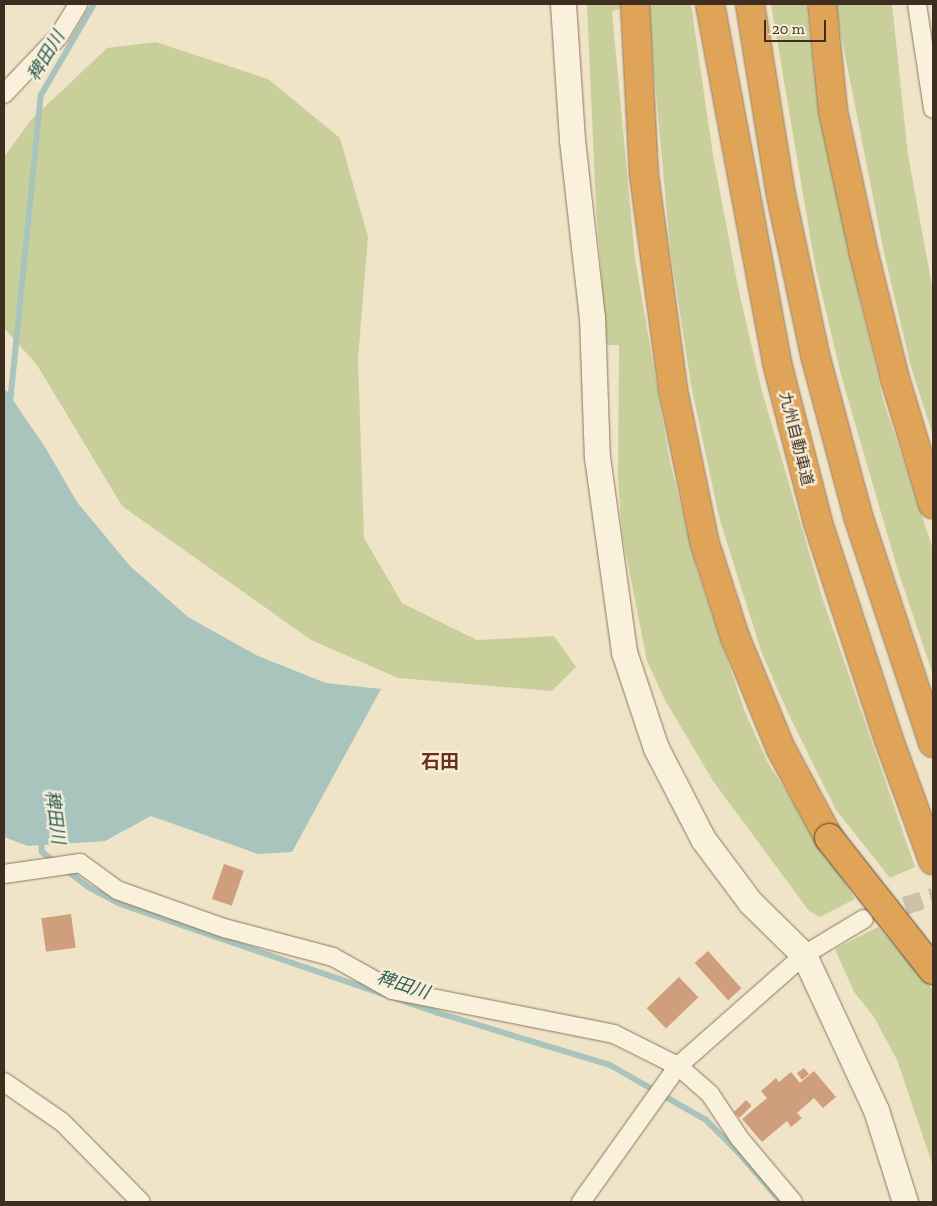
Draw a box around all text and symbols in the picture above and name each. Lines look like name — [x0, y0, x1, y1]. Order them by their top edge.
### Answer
scale bar — [767, 10, 830, 42]
text: 20 m — [772, 20, 805, 38]
water label: 稗田川 — [23, 27, 69, 85]
street label: 九州自動車道 — [775, 390, 817, 488]
district label: 石田 — [421, 751, 459, 773]
water label: 稗田川 — [41, 789, 69, 845]
water label: 稗田川 — [374, 966, 432, 1004]

